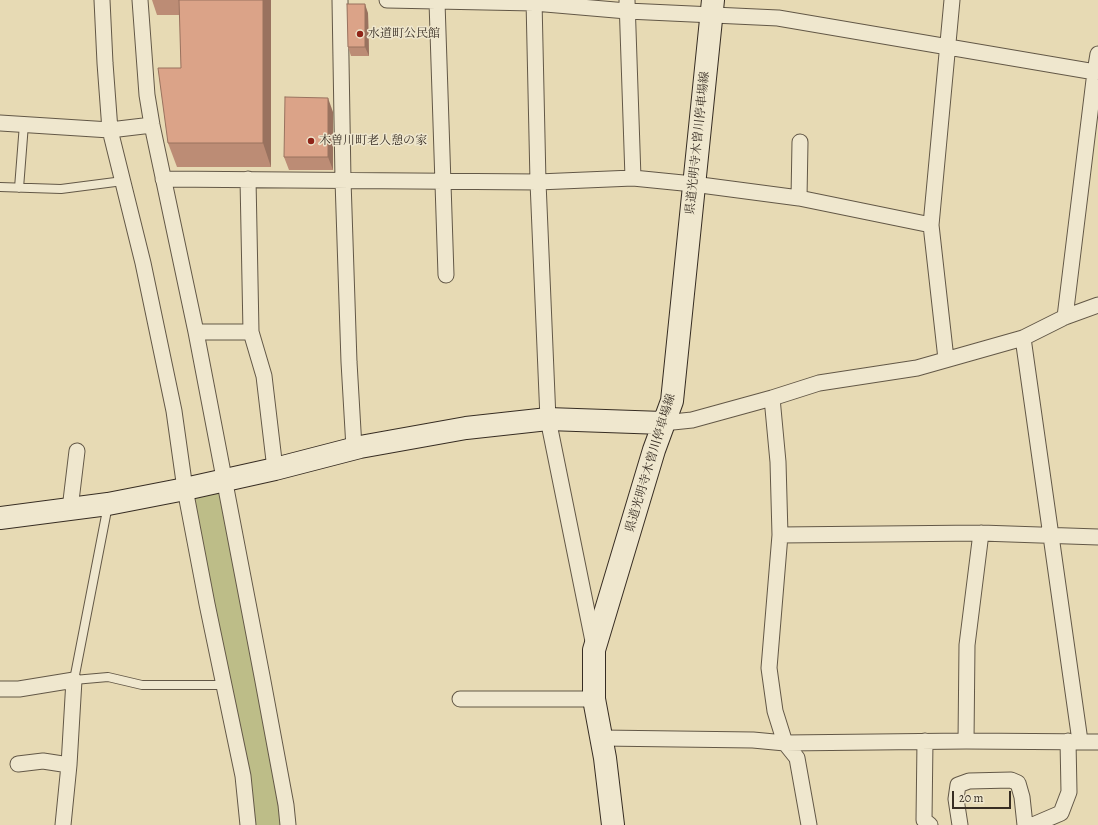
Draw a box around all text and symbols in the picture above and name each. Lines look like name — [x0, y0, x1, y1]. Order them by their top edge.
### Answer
place label: 水道町公民館 — [368, 27, 440, 41]
marker: 水道町公民館 — [355, 29, 365, 39]
street label: 県道光明寺木曽川停車場線 — [683, 71, 713, 215]
place label: 木曽川町老人憩の家 — [319, 134, 427, 148]
marker: 木曽川町老人憩の家 — [306, 136, 316, 146]
street label: 県道光明寺木曽川停車場線 — [623, 392, 679, 534]
scale bar — [954, 783, 1013, 809]
text: 20 m — [959, 790, 983, 806]

